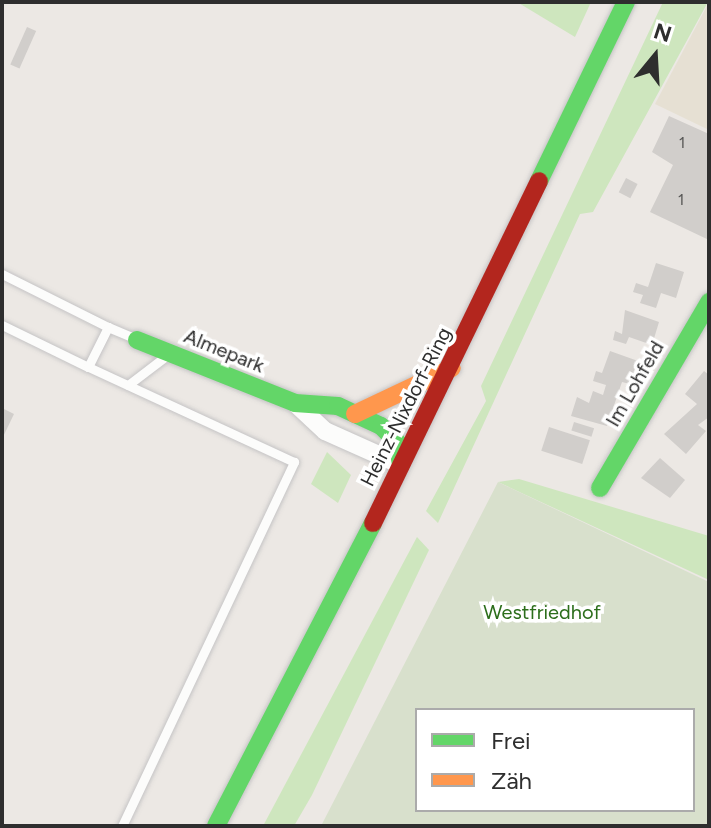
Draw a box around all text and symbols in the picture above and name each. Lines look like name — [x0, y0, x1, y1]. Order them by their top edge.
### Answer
north arrow — [615, 16, 695, 96]
text: N — [650, 17, 675, 48]
house number: 1 — [679, 133, 685, 153]
house number: 1 — [678, 190, 684, 210]
street label: Heinz-Nixdorf-Ring — [356, 323, 456, 491]
street label: Almepark — [180, 324, 268, 378]
street label: Im Lohfeld — [601, 337, 669, 431]
park label: Westfriedhof — [483, 600, 601, 624]
legend — [415, 708, 695, 812]
text: Frei — [491, 726, 531, 755]
text: Zäh — [491, 766, 532, 795]

